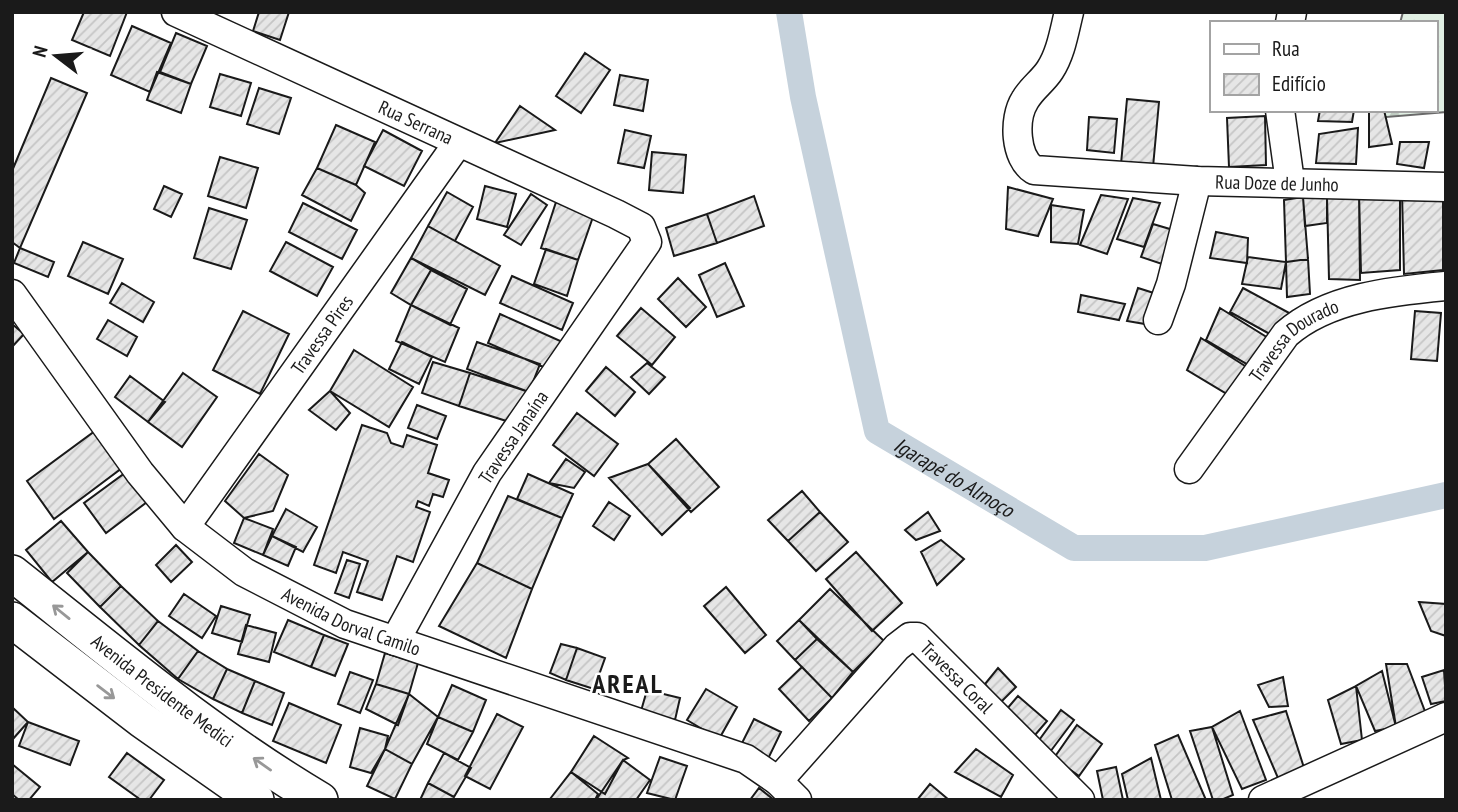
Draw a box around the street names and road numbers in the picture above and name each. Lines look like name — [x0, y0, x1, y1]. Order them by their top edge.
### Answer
street label: Rua Serrana — [375, 95, 457, 150]
street label: Rua Doze de Junho — [1215, 169, 1339, 196]
street label: Travessa Pires — [285, 290, 358, 379]
street label: Travessa Dourado — [1244, 294, 1342, 386]
street label: Travessa Janaína — [473, 386, 553, 488]
street label: Avenida Dorval Camilo — [278, 582, 424, 661]
street label: Avenida Presidente Medici — [87, 629, 238, 752]
street label: Travessa Coral — [915, 635, 999, 719]

